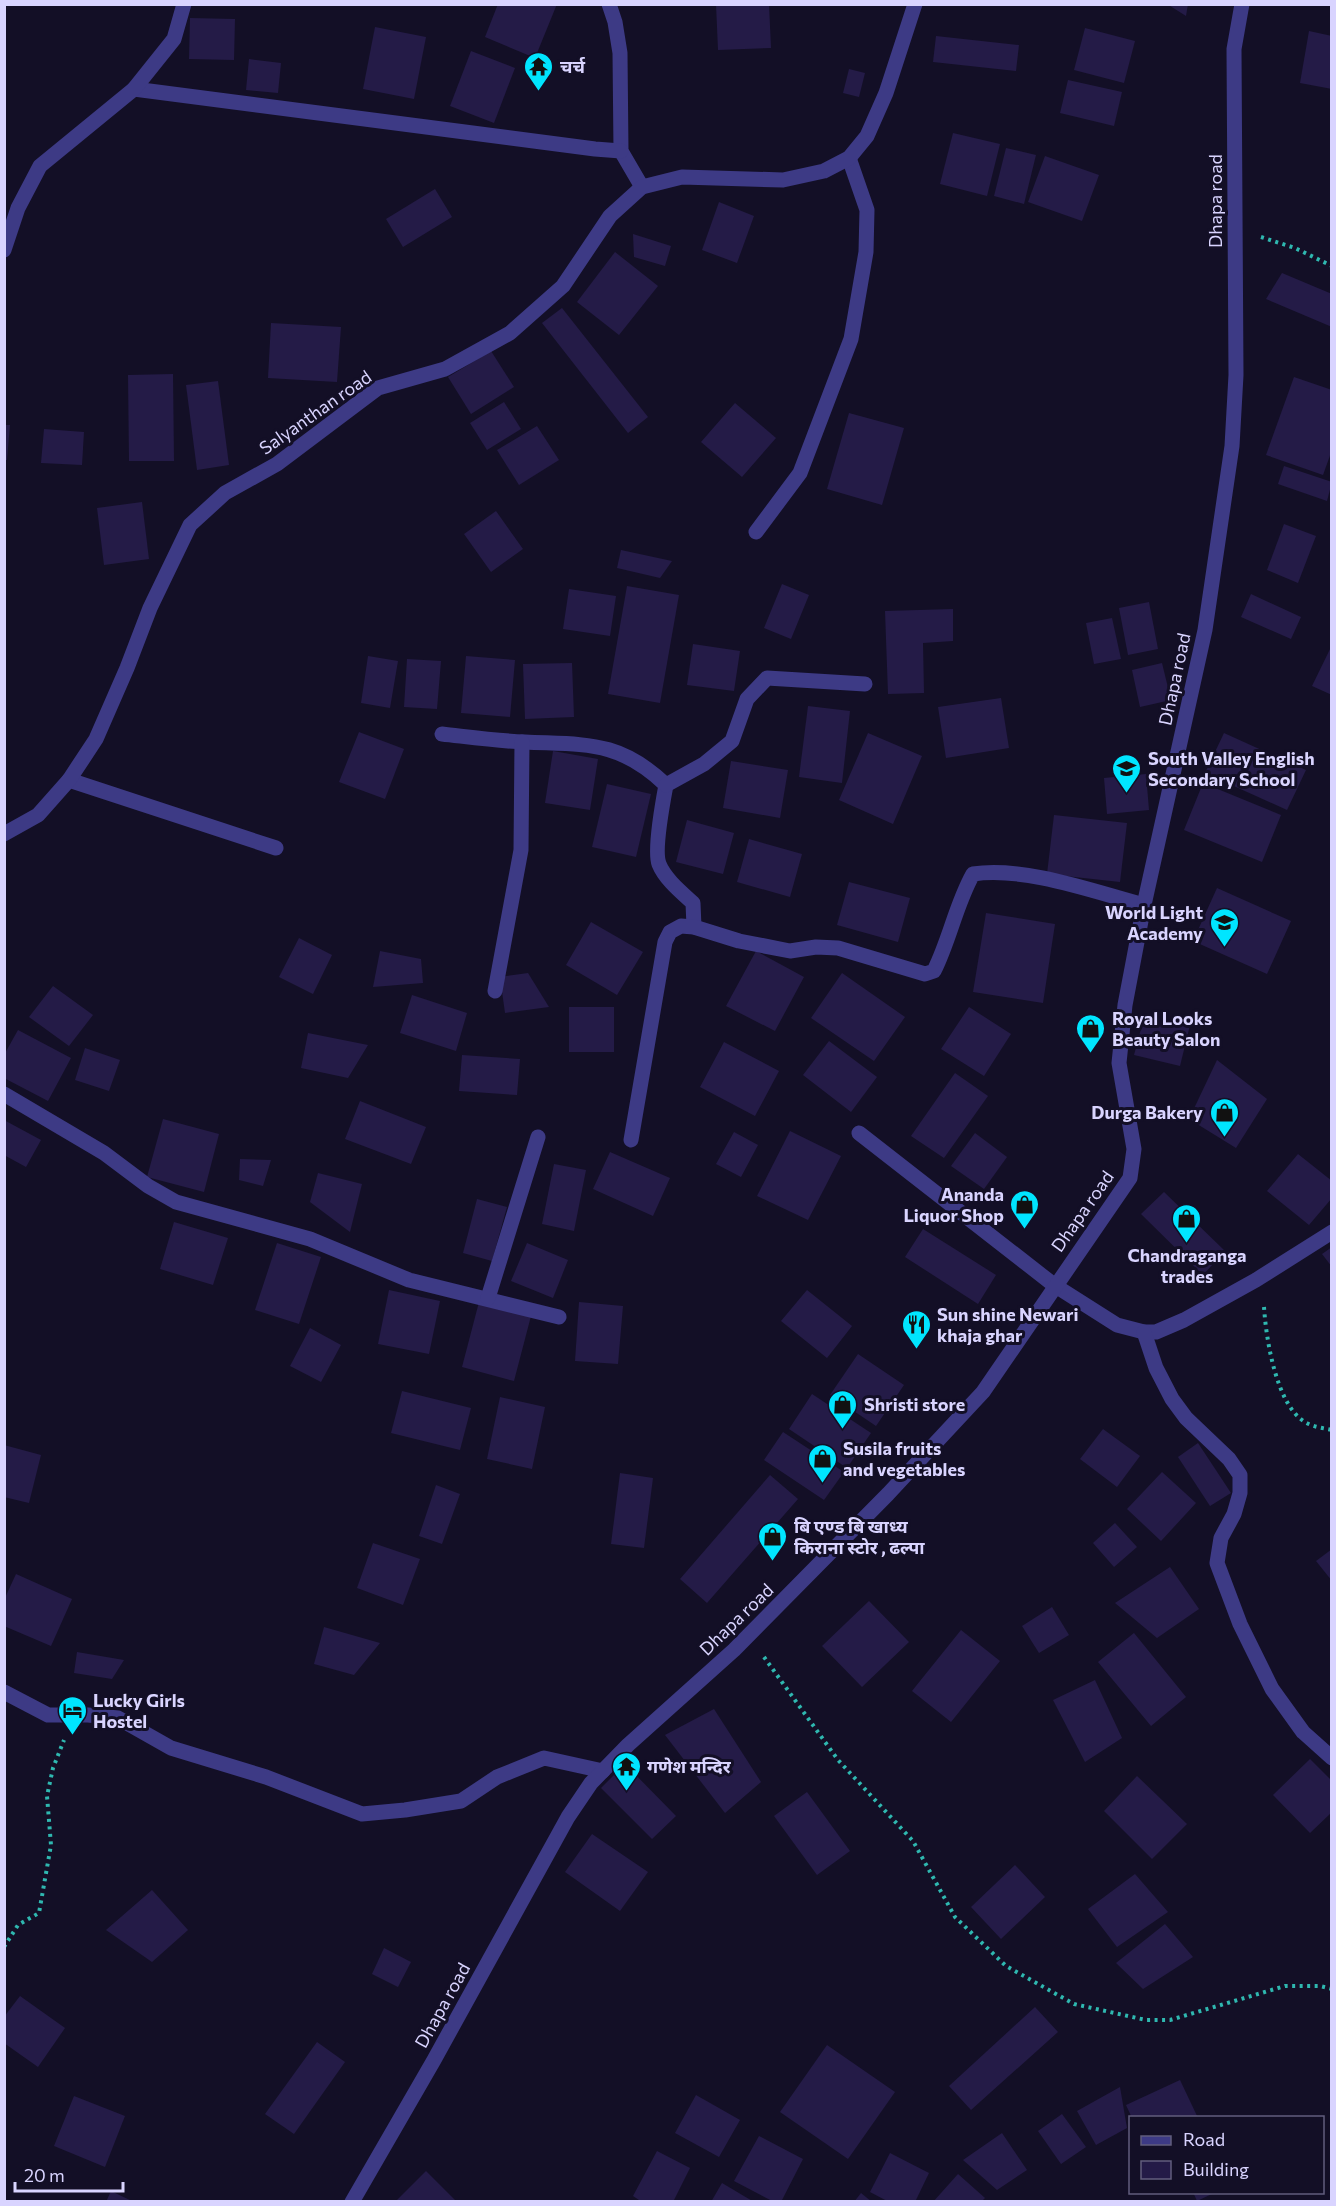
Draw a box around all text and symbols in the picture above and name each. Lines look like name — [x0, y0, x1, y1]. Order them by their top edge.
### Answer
temple icon: चर्च — [523, 50, 555, 92]
place label: चर्च — [560, 55, 586, 77]
street label: Dhapa road — [1204, 154, 1226, 248]
street label: Salyanthan road — [255, 365, 375, 459]
street label: Dhapa road — [1153, 631, 1195, 727]
place label: South Valley English Secondary School — [1148, 747, 1315, 790]
school or university icon: South Valley English Secondary School — [1111, 752, 1143, 794]
place label: World Light Academy — [1105, 901, 1203, 944]
school or university icon: World Light Academy — [1208, 906, 1240, 948]
place label: Royal Looks Beauty Salon — [1112, 1007, 1220, 1050]
shop icon: Royal Looks Beauty Salon — [1075, 1012, 1107, 1054]
shop icon: Durga Bakery — [1208, 1096, 1240, 1138]
place label: Durga Bakery — [1091, 1101, 1203, 1123]
street label: Dhapa road — [1046, 1166, 1118, 1256]
place label: Ananda Liquor Shop — [903, 1183, 1004, 1226]
shop icon: Ananda Liquor Shop — [1009, 1188, 1041, 1230]
shop icon: Chandraganga trades — [1171, 1202, 1203, 1244]
place label: Chandraganga trades — [1128, 1244, 1246, 1287]
place label: Sun shine Newari khaja ghar — [937, 1303, 1078, 1346]
restaurant icon: Sun shine Newari khaja ghar — [900, 1308, 932, 1350]
shop icon: Shristi store — [827, 1388, 859, 1430]
place label: Shristi store — [864, 1393, 965, 1415]
place label: Susila fruits and vegetables — [843, 1437, 965, 1480]
shop icon: Susila fruits and vegetables — [806, 1442, 838, 1484]
place label: बि एण्ड बि खाध्य किराना स्टोर , ढल्पा — [794, 1515, 925, 1558]
shop icon: बि एण्ड बि खाध्य किराना स्टोर , ढल्पा — [757, 1520, 789, 1562]
street label: Dhapa road — [695, 1578, 777, 1660]
place label: Lucky Girls Hostel — [93, 1689, 185, 1732]
hotel icon: Lucky Girls Hostel — [56, 1694, 88, 1736]
temple icon: गणेश मन्दिर — [610, 1750, 642, 1792]
place label: गणेश मन्दिर — [647, 1755, 732, 1777]
street label: Dhapa road — [410, 1959, 474, 2051]
legend — [1129, 2116, 1324, 2194]
text: Road — [1183, 2128, 1225, 2150]
scale bar — [15, 2155, 123, 2193]
text: Building — [1183, 2158, 1249, 2180]
text: 20 m — [24, 2164, 65, 2186]

